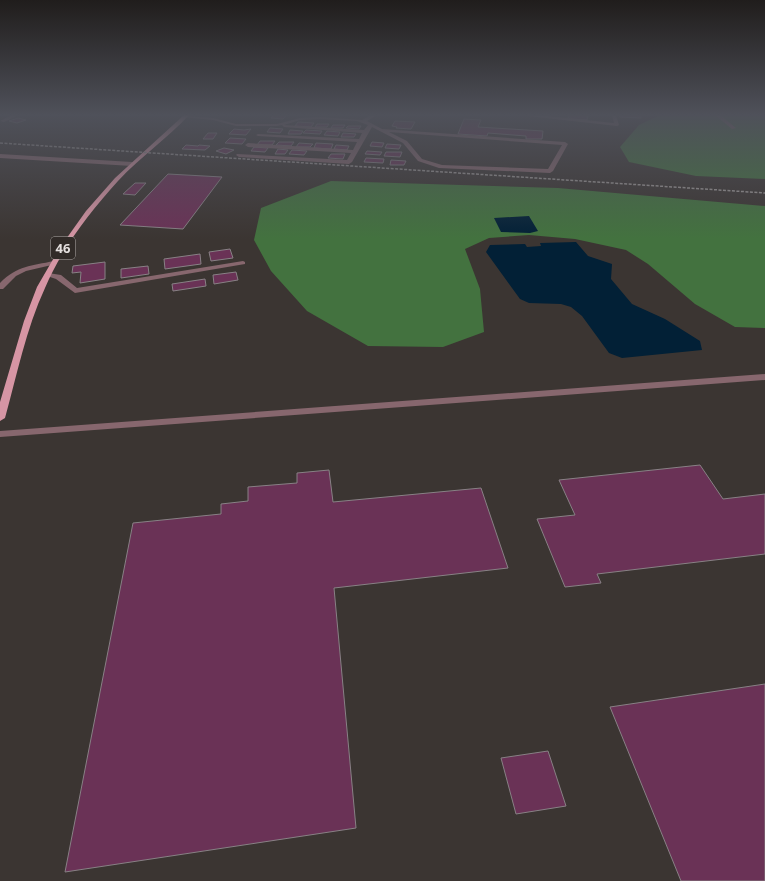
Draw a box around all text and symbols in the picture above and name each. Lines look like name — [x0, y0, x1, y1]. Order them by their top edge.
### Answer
road number: 46 — [51, 237, 75, 259]

